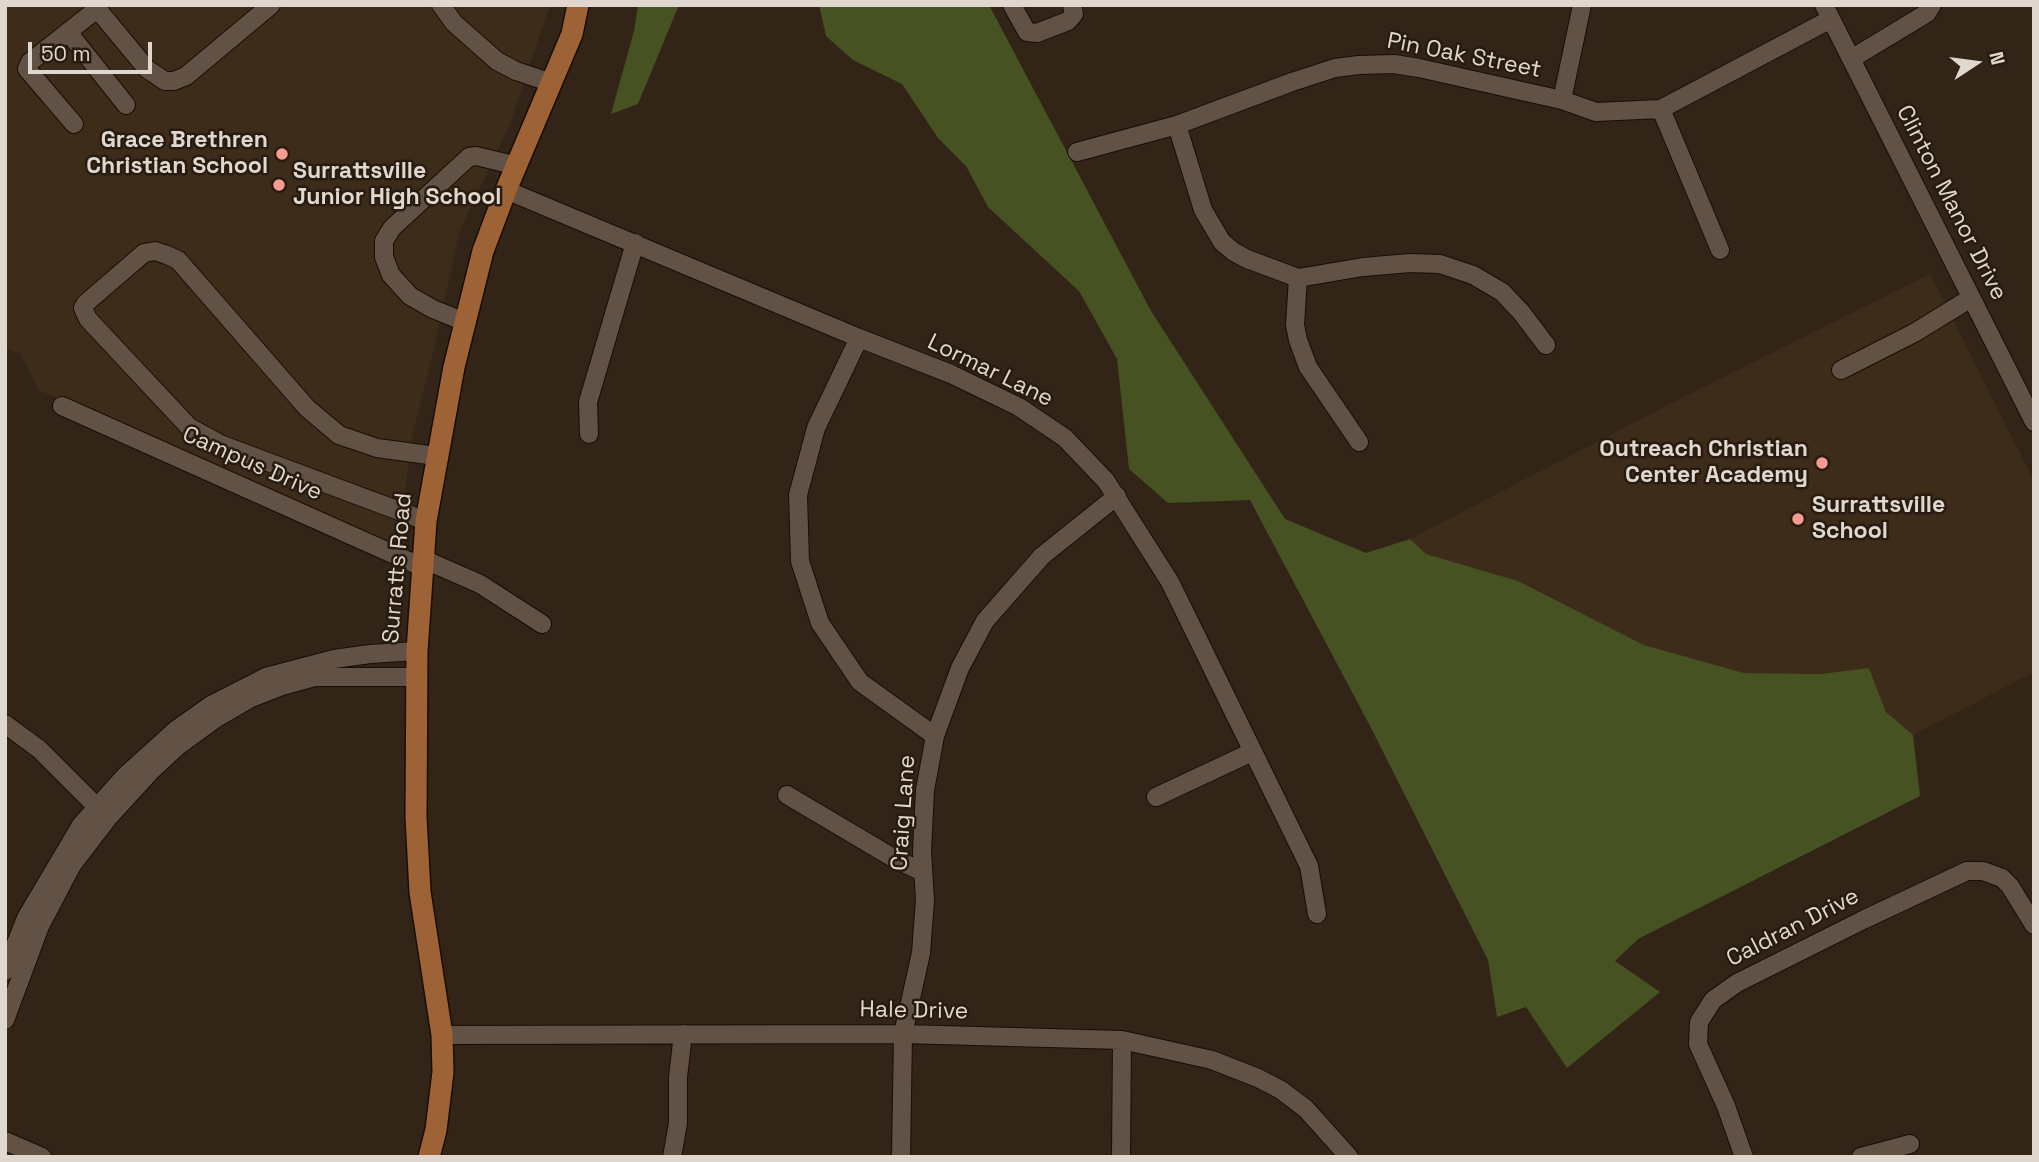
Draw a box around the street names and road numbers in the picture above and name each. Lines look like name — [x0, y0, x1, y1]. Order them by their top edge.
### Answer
street label: Pin Oak Street — [1384, 28, 1544, 84]
street label: Clinton Manor Drive — [1890, 101, 2012, 305]
street label: Lormar Lane — [923, 329, 1057, 413]
street label: Campus Drive — [178, 421, 326, 507]
street label: Surratts Road — [378, 492, 418, 644]
street label: Craig Lane — [886, 754, 922, 872]
street label: Caldran Drive — [1722, 883, 1864, 973]
street label: Hale Drive — [859, 996, 969, 1026]

